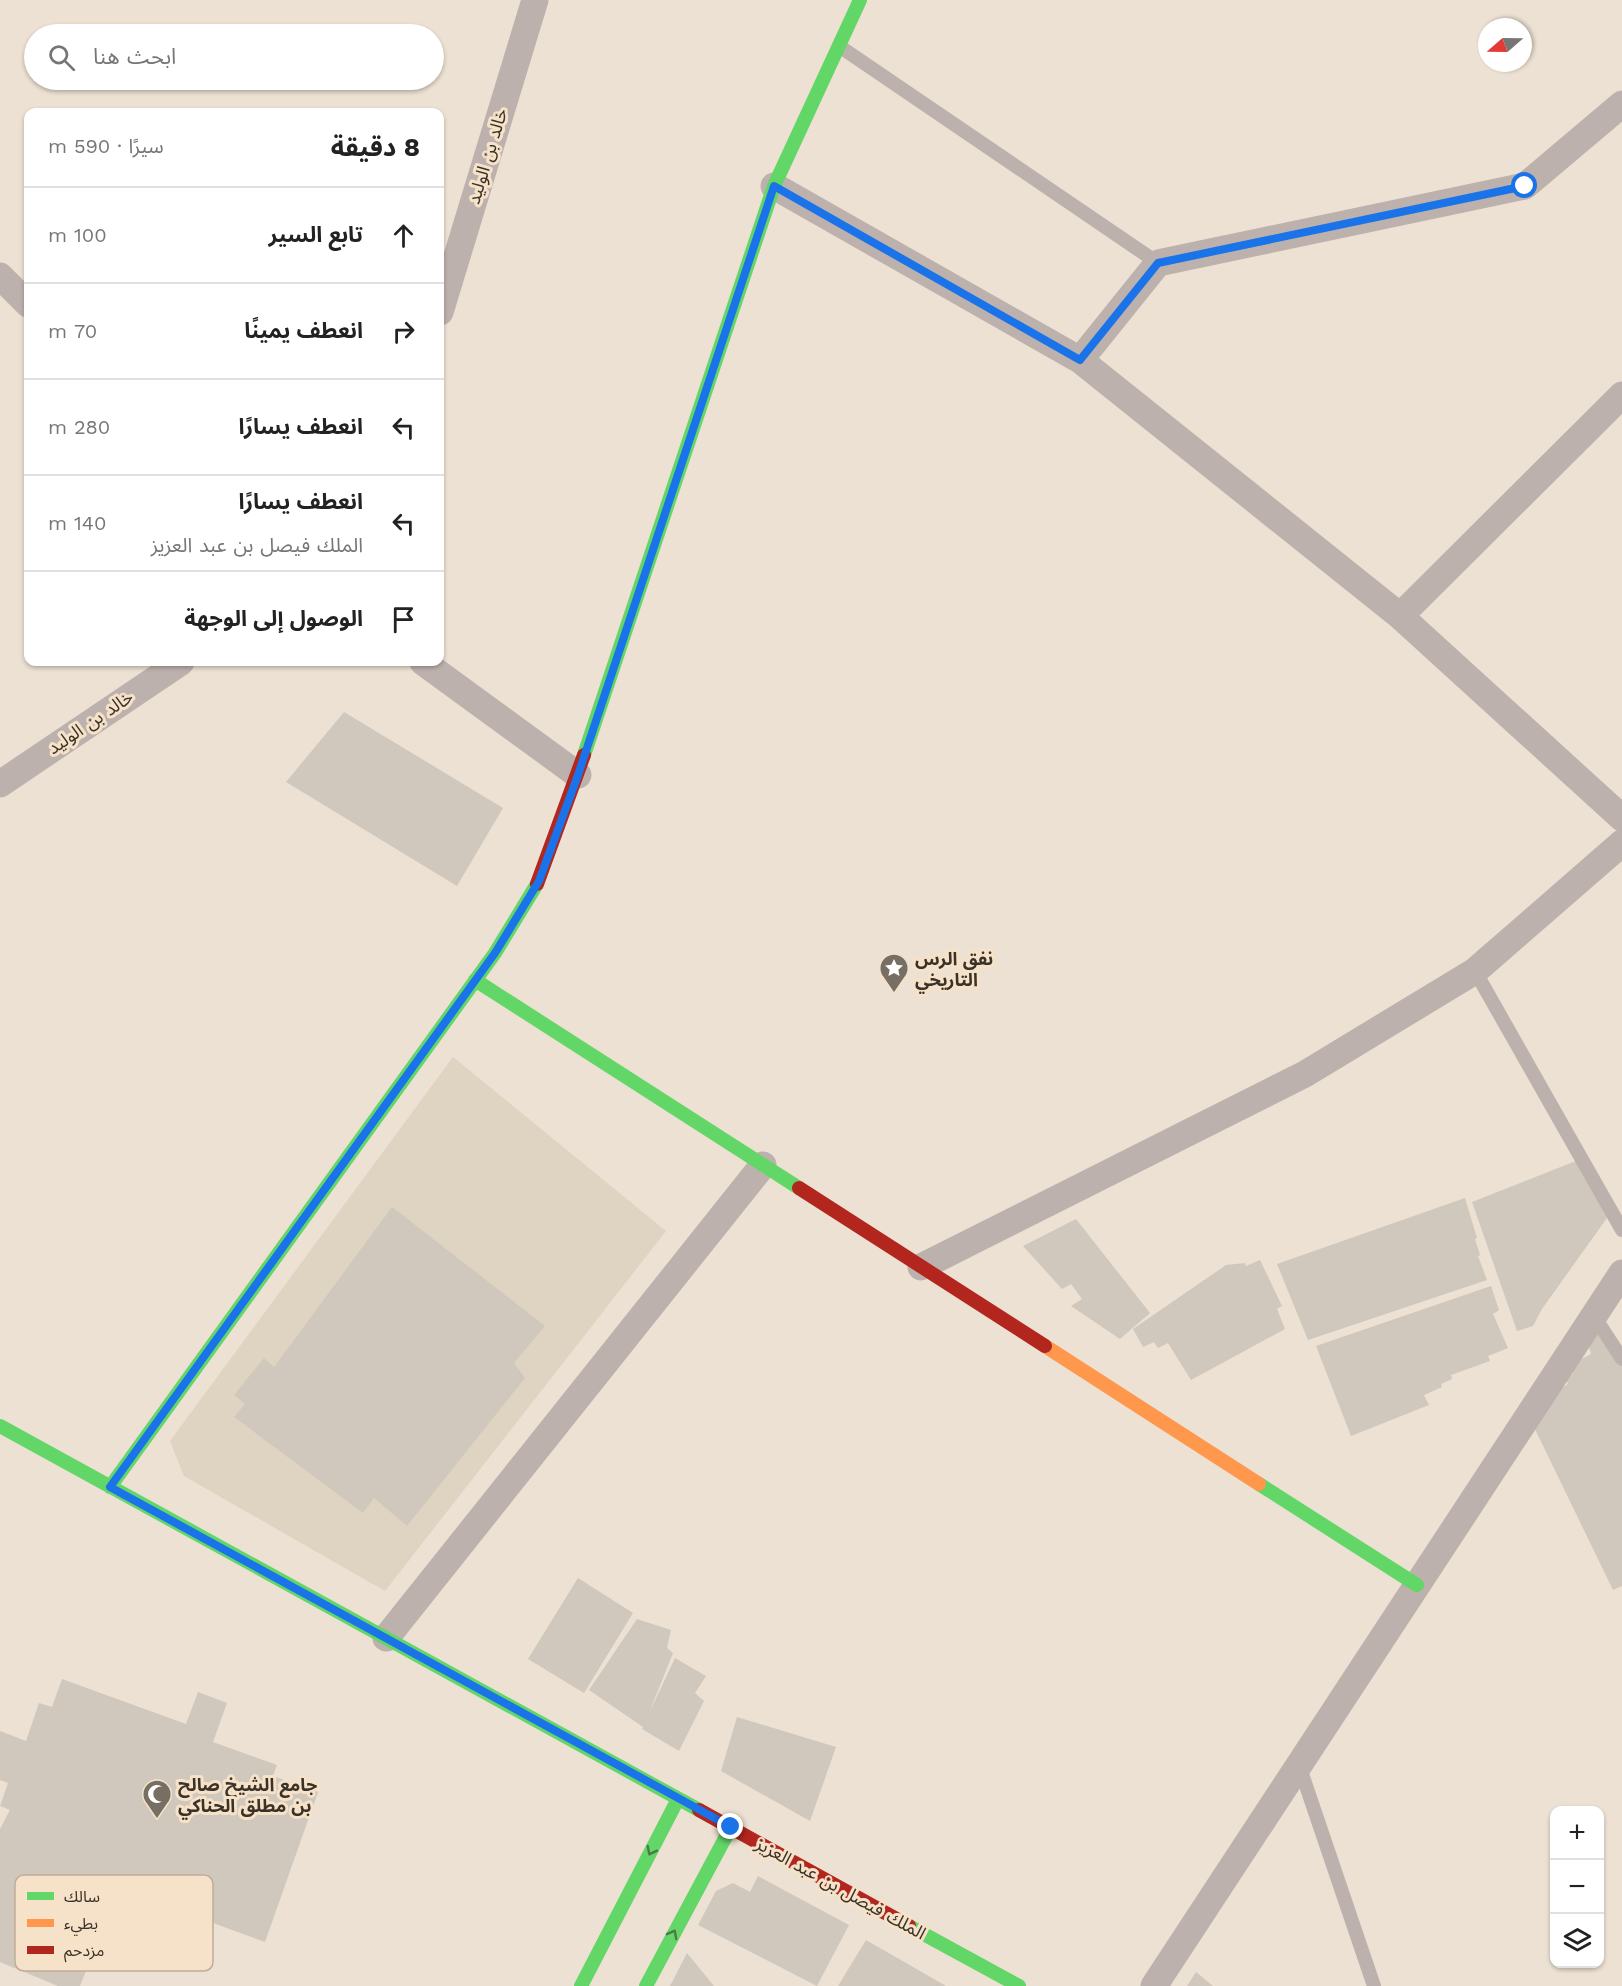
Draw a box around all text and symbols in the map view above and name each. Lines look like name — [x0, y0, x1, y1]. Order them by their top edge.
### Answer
north arrow — [1478, 18, 1532, 72]
search box — [24, 24, 444, 90]
icon: search — [45, 41, 78, 74]
text: ابحث هنا — [93, 44, 176, 69]
street label: خالد بن الوليد — [463, 106, 512, 207]
text: 8 دقيقة — [331, 132, 420, 162]
text: سيرًا · 590 m — [48, 134, 164, 158]
route start — [1511, 172, 1537, 198]
icon: ahead — [387, 219, 420, 252]
text: تابع السير — [268, 222, 363, 247]
text: 100 m — [48, 223, 107, 247]
icon: right — [387, 315, 420, 348]
text: انعطف يمينًا — [244, 318, 363, 343]
text: 70 m — [48, 319, 97, 343]
icon: left — [387, 411, 420, 444]
text: انعطف يسارًا — [239, 414, 363, 439]
text: 280 m — [48, 415, 110, 439]
text: انعطف يسارًا — [239, 489, 363, 514]
icon: left — [387, 507, 420, 540]
text: 140 m — [48, 511, 106, 535]
text: الملك فيصل بن عبد العزيز — [151, 533, 363, 557]
icon: arrive — [387, 603, 420, 636]
text: الوصول إلى الوجهة — [184, 606, 363, 631]
street label: خالد بن الوليد — [43, 686, 137, 759]
place label: نفق الرس التاريخي — [915, 948, 993, 994]
place icon: نفق الرس التاريخي — [878, 952, 910, 994]
place label: جامع الشيخ صالح بن مطلق الحناكي — [178, 1774, 317, 1820]
mosque icon: جامع الشيخ صالح بن مطلق الحناكي — [141, 1778, 173, 1820]
map controls — [1550, 1806, 1604, 1968]
button: + — [1550, 1806, 1604, 1860]
route end — [717, 1813, 743, 1839]
street label: الملك فيصل بن عبد العزيز — [751, 1832, 930, 1944]
one-way arrow — [647, 1845, 659, 1856]
button: − — [1550, 1860, 1604, 1914]
legend — [15, 1875, 213, 1971]
text: سالك — [64, 1887, 100, 1906]
text: بطيء — [64, 1914, 98, 1936]
button: layers — [1550, 1914, 1604, 1968]
one-way arrow — [666, 1930, 677, 1941]
text: مزدحم — [64, 1941, 104, 1963]

